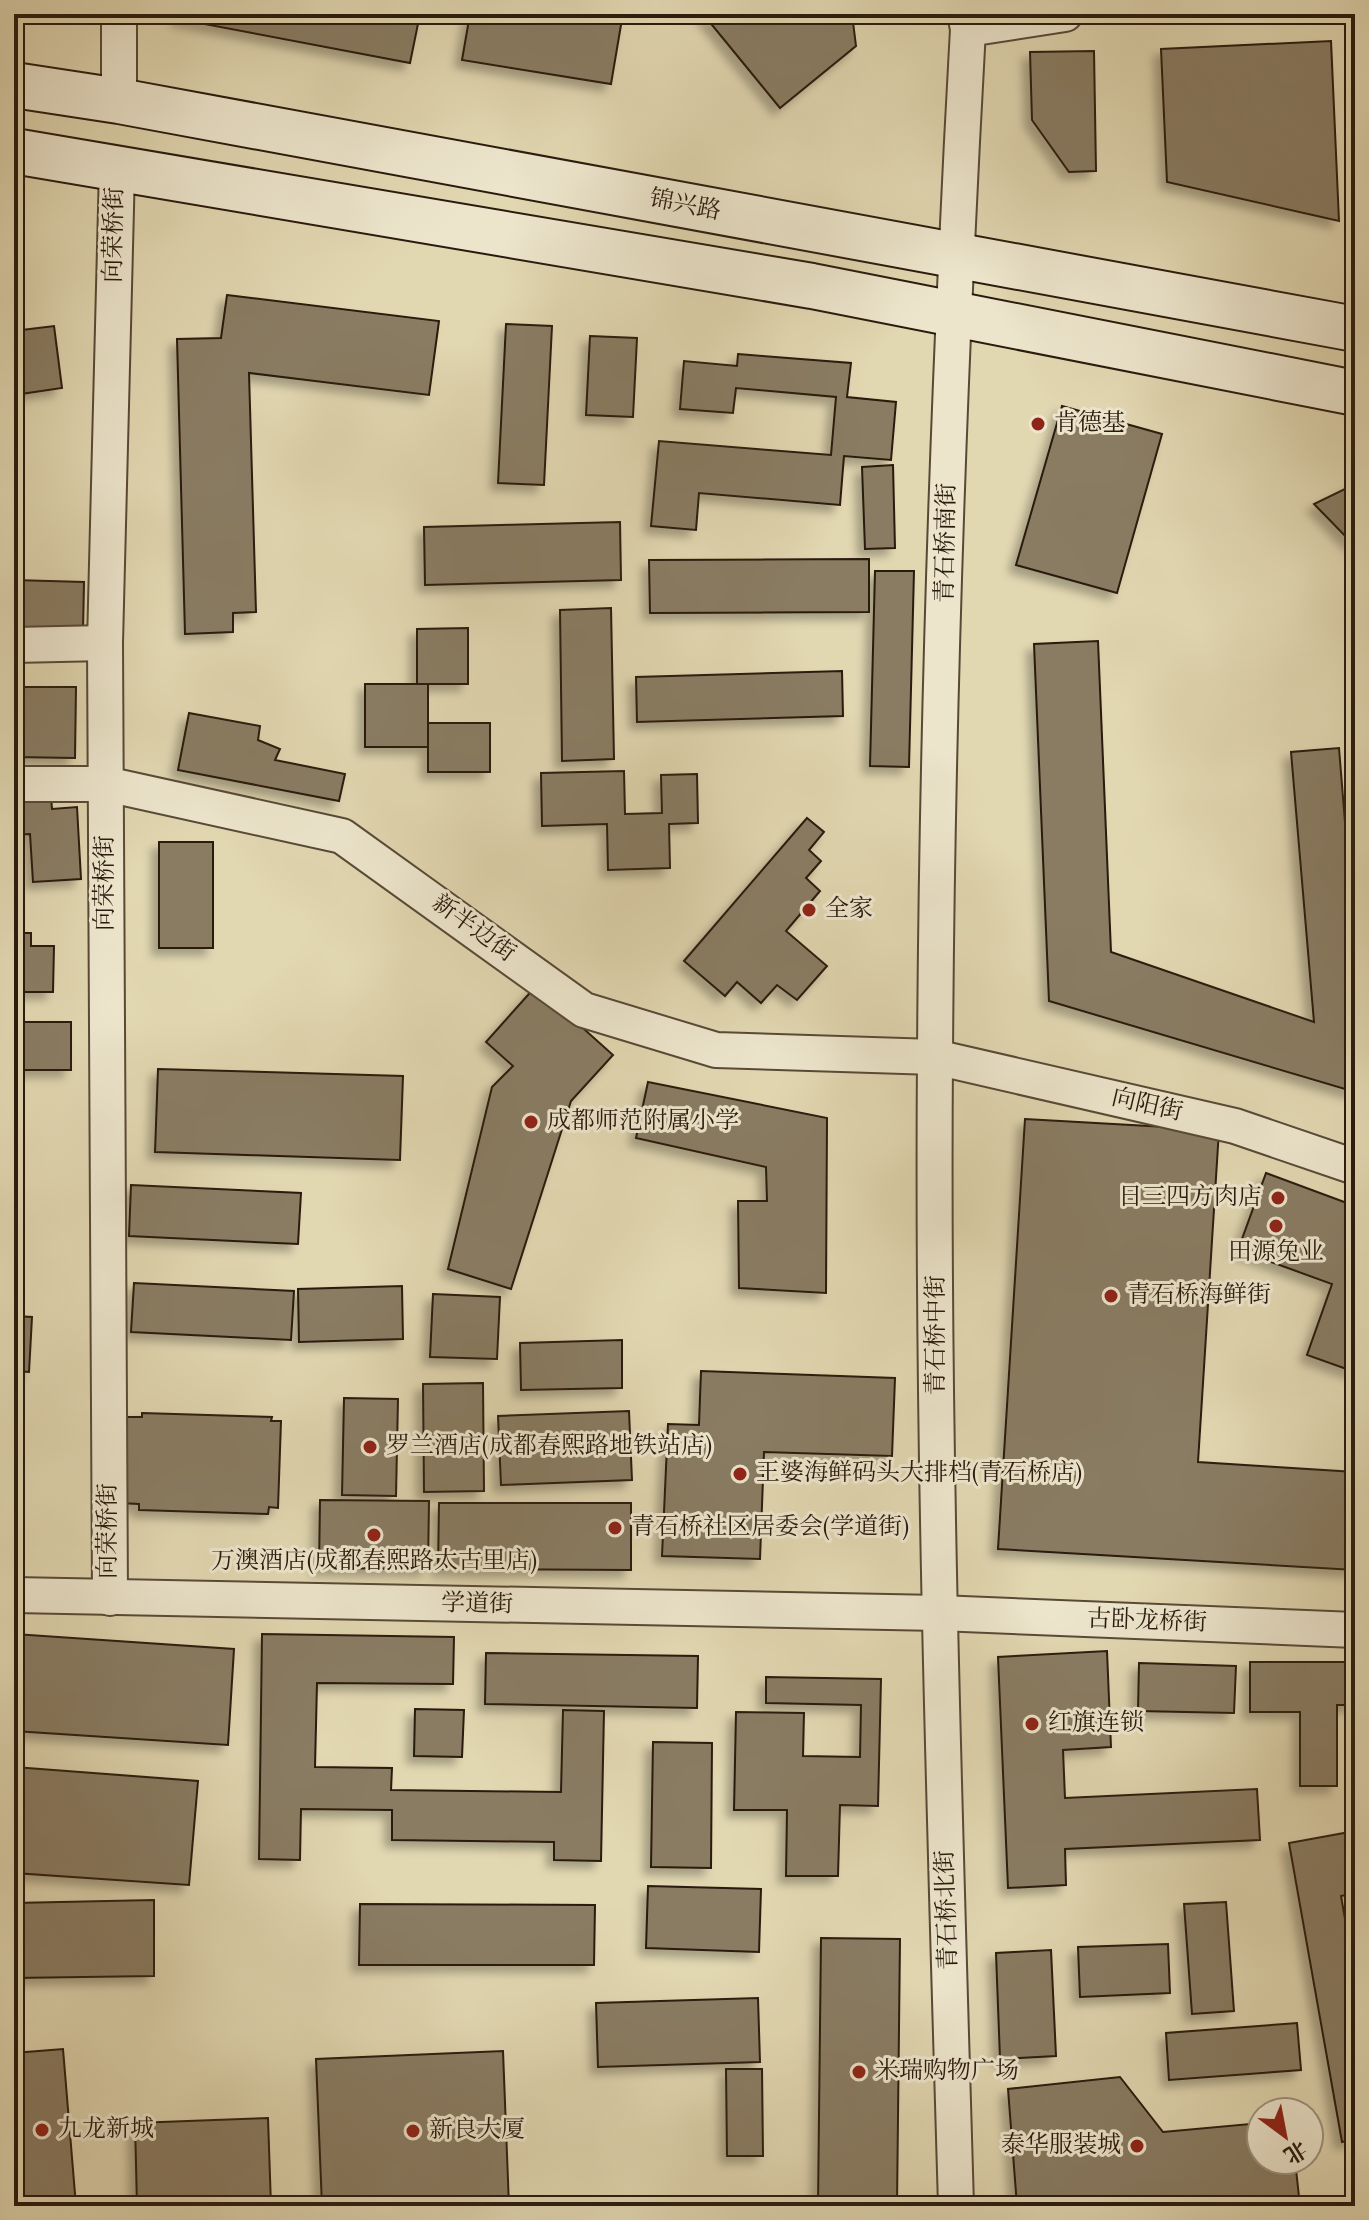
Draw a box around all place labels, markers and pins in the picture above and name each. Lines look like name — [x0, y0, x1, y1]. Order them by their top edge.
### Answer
place label: 肯德基 — [1054, 407, 1126, 441]
marker: 肯德基 — [1029, 415, 1047, 433]
place label: 全家 — [825, 893, 873, 927]
marker: 全家 — [800, 901, 818, 919]
place label: 成都师范附属小学 — [547, 1105, 739, 1139]
marker: 成都师范附属小学 — [522, 1113, 540, 1131]
place label: 日三四方肉店 — [1118, 1181, 1262, 1215]
marker: 日三四方肉店 — [1269, 1189, 1287, 1207]
marker: 田源兔业 — [1267, 1217, 1285, 1235]
place label: 田源兔业 — [1228, 1236, 1324, 1270]
place label: 青石桥海鲜街 — [1127, 1279, 1271, 1313]
marker: 青石桥海鲜街 — [1102, 1287, 1120, 1305]
place label: 罗兰酒店(成都春熙路地铁站店) — [386, 1430, 712, 1464]
marker: 罗兰酒店(成都春熙路地铁站店) — [361, 1438, 379, 1456]
place label: 王婆海鲜码头大排档(青石桥店) — [756, 1457, 1082, 1491]
marker: 王婆海鲜码头大排档(青石桥店) — [731, 1465, 749, 1483]
place label: 青石桥社区居委会(学道街) — [631, 1511, 909, 1545]
marker: 青石桥社区居委会(学道街) — [606, 1519, 624, 1537]
marker: 万澳酒店(成都春熙路太古里店) — [365, 1526, 383, 1544]
place label: 万澳酒店(成都春熙路太古里店) — [211, 1545, 537, 1579]
place label: 红旗连锁 — [1048, 1707, 1144, 1741]
marker: 红旗连锁 — [1023, 1715, 1041, 1733]
place label: 米瑞购物广场 — [875, 2055, 1019, 2089]
marker: 米瑞购物广场 — [850, 2063, 868, 2081]
place label: 九龙新城 — [58, 2113, 154, 2147]
place label: 新良大厦 — [429, 2114, 525, 2148]
marker: 九龙新城 — [33, 2121, 51, 2139]
marker: 新良大厦 — [404, 2122, 422, 2140]
place label: 泰华服装城 — [1001, 2129, 1121, 2163]
marker: 泰华服装城 — [1128, 2137, 1146, 2155]

